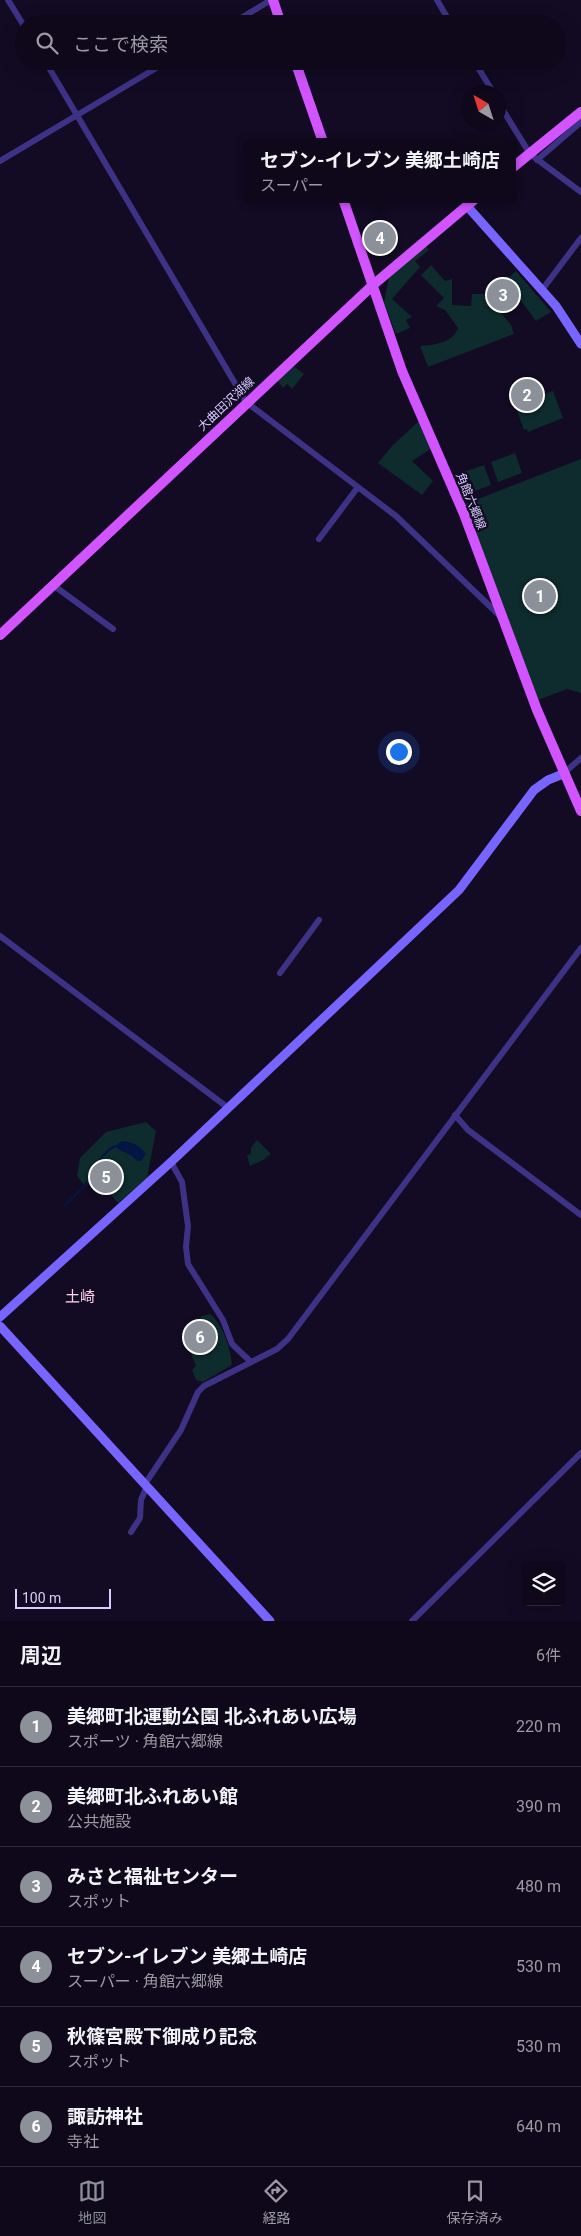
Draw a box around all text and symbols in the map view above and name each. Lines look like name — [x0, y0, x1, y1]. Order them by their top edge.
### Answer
search box — [15, 15, 566, 70]
icon: search — [33, 29, 61, 57]
text: ここで検索 — [73, 33, 168, 56]
north arrow — [461, 85, 506, 130]
popup — [244, 138, 516, 203]
text: セブン-イレブン 美郷土崎店 — [260, 149, 500, 172]
text: スーパー — [260, 176, 324, 195]
pin: 4 — [364, 219, 396, 257]
pin: 3 — [487, 276, 519, 314]
street label: 大曲田沢湖線 — [195, 374, 257, 434]
pin: 2 — [511, 376, 543, 414]
street label: 角館六郷線 — [453, 471, 489, 531]
pin: 1 — [524, 577, 556, 615]
your location — [386, 739, 412, 765]
pin: 5 — [90, 1158, 122, 1196]
district label: 土崎 — [65, 1288, 95, 1306]
pin: 6 — [184, 1318, 216, 1356]
map controls — [521, 1561, 566, 1606]
button: layers — [521, 1561, 566, 1606]
scale bar — [15, 1586, 111, 1609]
text: 100 m — [22, 1590, 61, 1606]
text: 周辺 — [20, 1644, 62, 1668]
text: 6件 — [536, 1646, 561, 1665]
text: 美郷町北運動公園 北ふれあい広場 — [67, 1705, 357, 1728]
text: 1 — [31, 1717, 41, 1736]
text: 220 m — [516, 1717, 561, 1736]
text: スポーツ · 角館六郷線 — [67, 1732, 223, 1751]
text: 美郷町北ふれあい館 — [67, 1785, 238, 1808]
text: 2 — [31, 1797, 41, 1816]
text: 390 m — [516, 1797, 561, 1816]
text: 公共施設 — [67, 1812, 131, 1831]
text: みさと福祉センター — [67, 1865, 238, 1888]
text: 3 — [31, 1877, 41, 1896]
text: 480 m — [516, 1877, 561, 1896]
text: スポット — [67, 1892, 131, 1911]
text: セブン-イレブン 美郷土崎店 — [67, 1945, 307, 1968]
text: 4 — [31, 1957, 41, 1976]
text: 530 m — [516, 1957, 561, 1976]
text: スーパー · 角館六郷線 — [67, 1972, 223, 1991]
text: 秋篠宮殿下御成り記念 — [67, 2025, 257, 2048]
text: 5 — [31, 2037, 41, 2056]
text: 530 m — [516, 2037, 561, 2056]
text: スポット — [67, 2052, 131, 2071]
text: 諏訪神社 — [67, 2105, 143, 2128]
text: 6 — [31, 2117, 41, 2136]
text: 640 m — [516, 2117, 561, 2136]
text: 寺社 — [67, 2132, 99, 2151]
tab: 地図 — [78, 2177, 106, 2227]
tab: 経路 — [262, 2177, 290, 2227]
tab: 保存済み — [447, 2177, 503, 2227]

